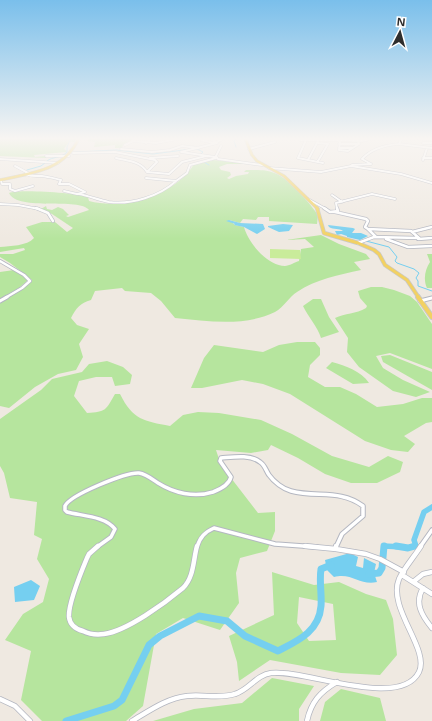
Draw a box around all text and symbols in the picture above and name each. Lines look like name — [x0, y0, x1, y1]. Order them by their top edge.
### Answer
north arrow — [380, 12, 420, 52]
text: N — [396, 14, 406, 29]

